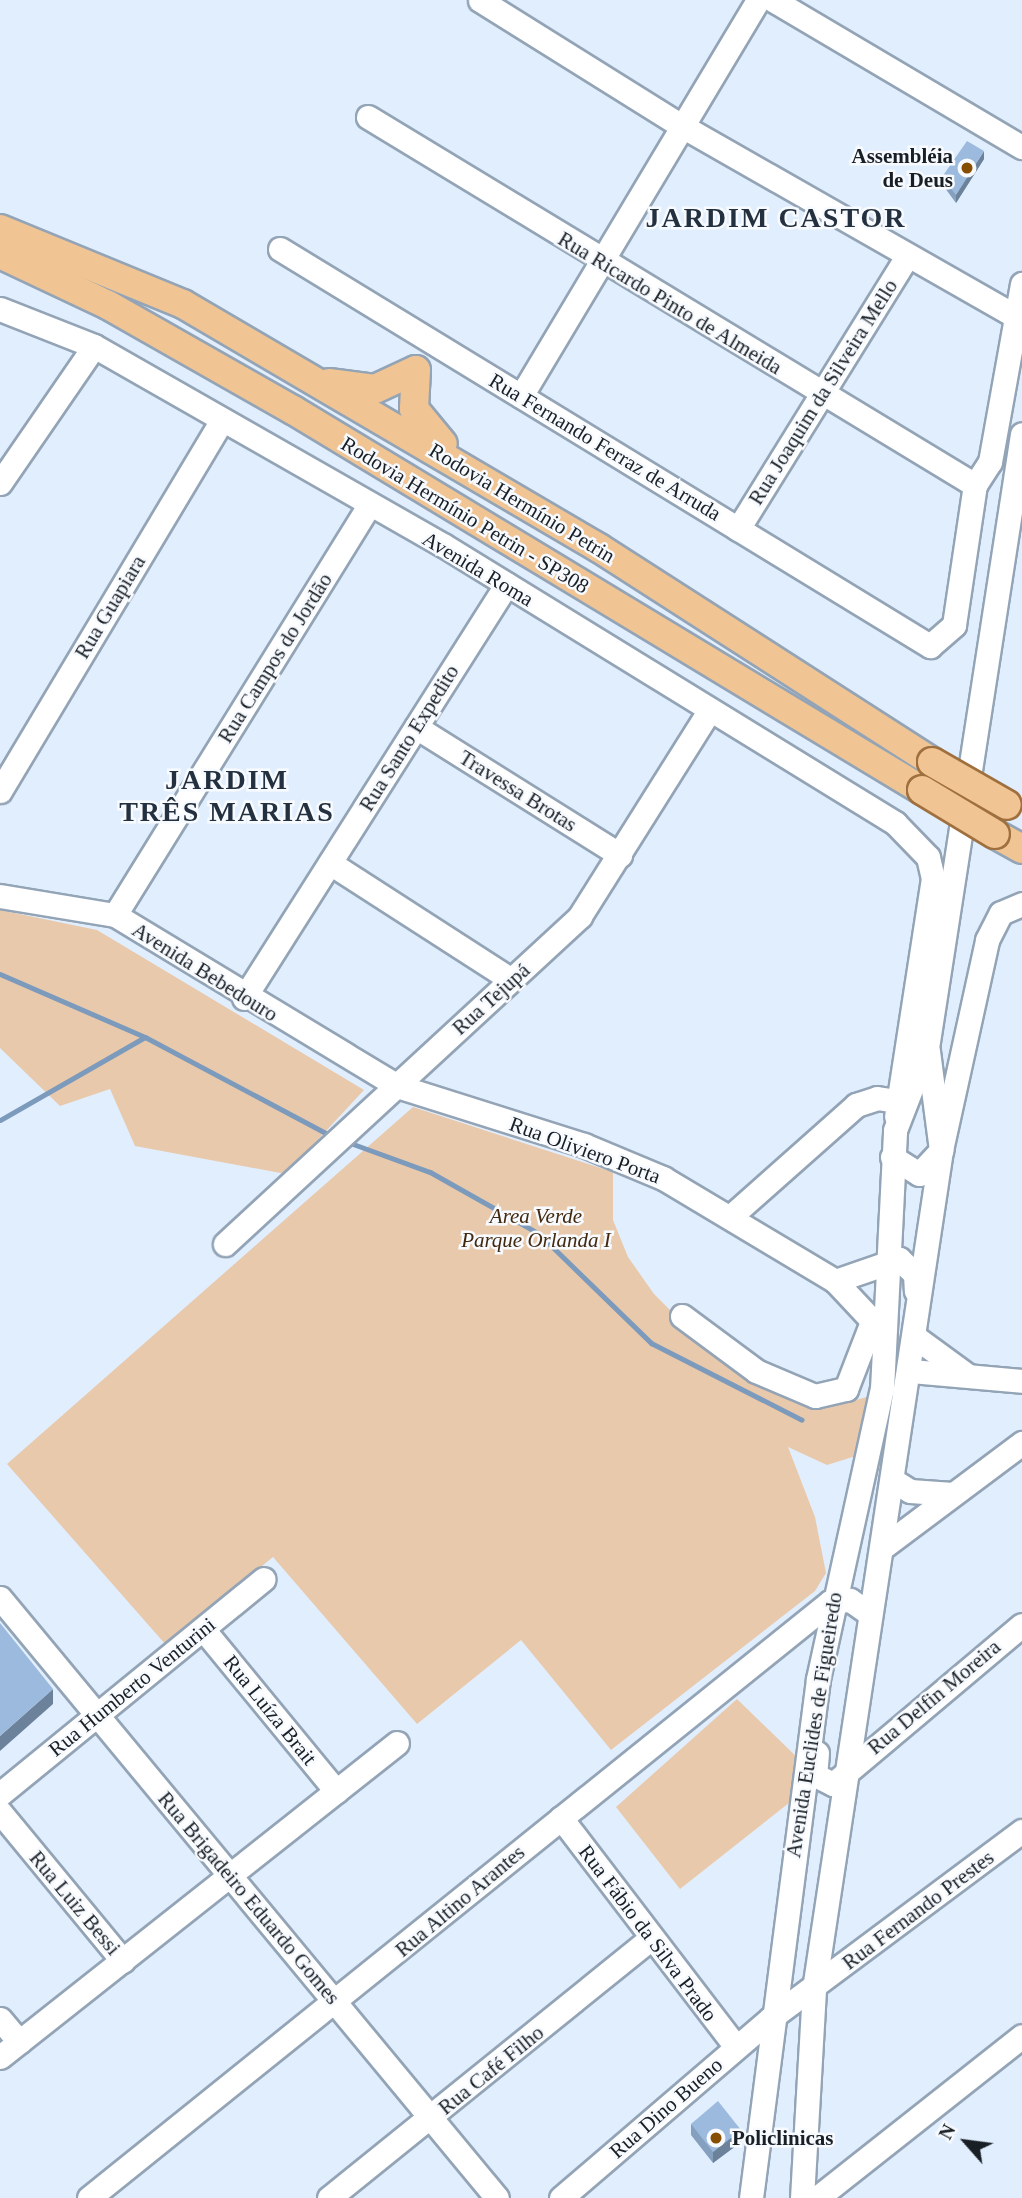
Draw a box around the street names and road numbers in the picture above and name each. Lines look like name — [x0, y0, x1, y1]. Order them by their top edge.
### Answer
street label: Rua Ricardo Pinto de Almeida — [553, 226, 787, 380]
street label: Rua Joaquim da Silveira Mello — [743, 275, 903, 509]
street label: Rua Fernando Ferraz de Arruda — [484, 367, 726, 527]
street label: Rodovia Hermínio Petrin - SP308 — [337, 431, 593, 599]
street label: Rodovia Hermínio Petrin — [425, 438, 619, 568]
street label: Avenida Roma — [418, 526, 538, 612]
street label: Rua Guapiara — [69, 551, 151, 663]
street label: Rua Campos do Jordão — [213, 568, 337, 748]
street label: Rua Santo Expedito — [354, 660, 464, 816]
street label: Travessa Brotas — [455, 745, 581, 837]
street label: Avenida Bebedouro — [128, 917, 282, 1027]
street label: Rua Tejupá — [447, 958, 535, 1040]
street label: Rua Oliviero Porta — [506, 1111, 664, 1189]
street label: Avenida Euclides de Figueiredo — [781, 1590, 847, 1860]
street label: Rua Humberto Venturini — [43, 1612, 221, 1762]
street label: Rua Delfin Moreira — [862, 1634, 1006, 1760]
street label: Rua Luíza Brait — [218, 1650, 322, 1770]
street label: Rua Brigadeiro Eduardo Gomes — [153, 1786, 345, 2010]
street label: Rua Altino Arantes — [389, 1839, 531, 1963]
street label: Rua Fábio da Silva Prado — [573, 1840, 723, 2026]
street label: Rua Fernando Prestes — [837, 1845, 999, 1975]
street label: Rua Luiz Bessi — [24, 1846, 126, 1960]
street label: Rua Café Filho — [433, 2020, 549, 2120]
street label: Rua Dino Bueno — [604, 2052, 728, 2164]

